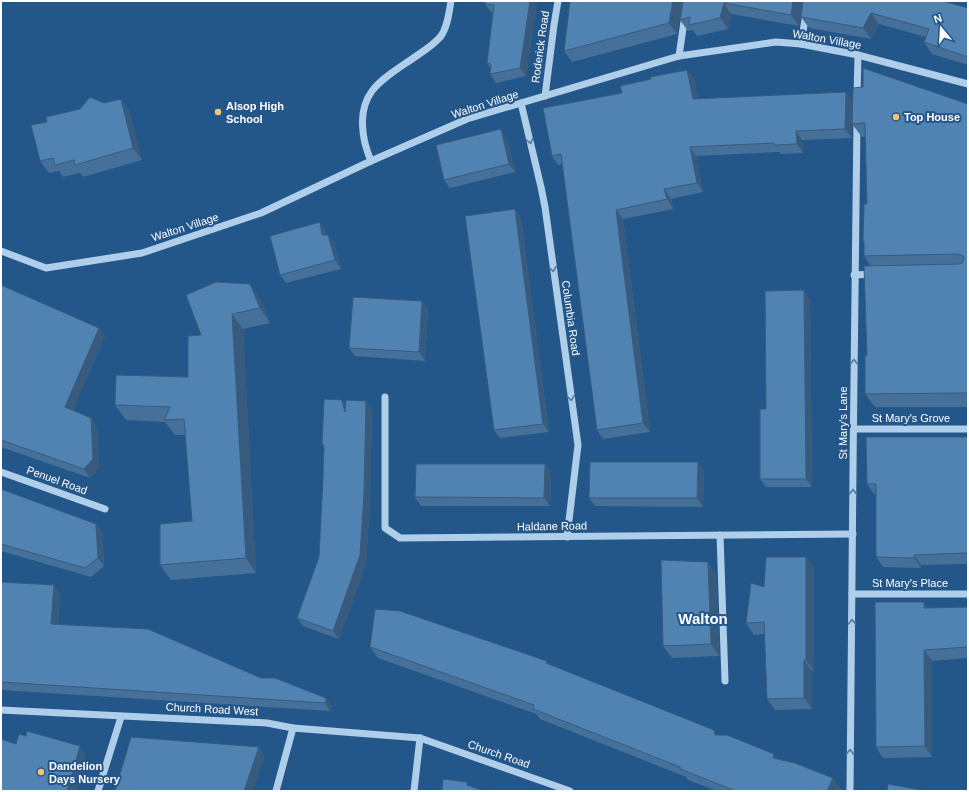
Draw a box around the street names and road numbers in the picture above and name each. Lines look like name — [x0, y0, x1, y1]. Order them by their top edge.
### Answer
street label: Roderick Road — [529, 10, 551, 84]
street label: Walton Village — [792, 27, 862, 51]
street label: Walton Village — [450, 88, 520, 120]
street label: Walton Village — [150, 211, 220, 243]
street label: Columbia Road — [560, 280, 582, 356]
street label: St Mary's Lane — [837, 386, 849, 460]
street label: St Mary's Grove — [872, 412, 950, 424]
street label: Penuel Road — [25, 463, 89, 497]
street label: Haldane Road — [517, 519, 587, 533]
street label: St Mary's Place — [872, 577, 948, 589]
street label: Church Road West — [165, 701, 259, 717]
street label: Church Road — [466, 738, 532, 770]

